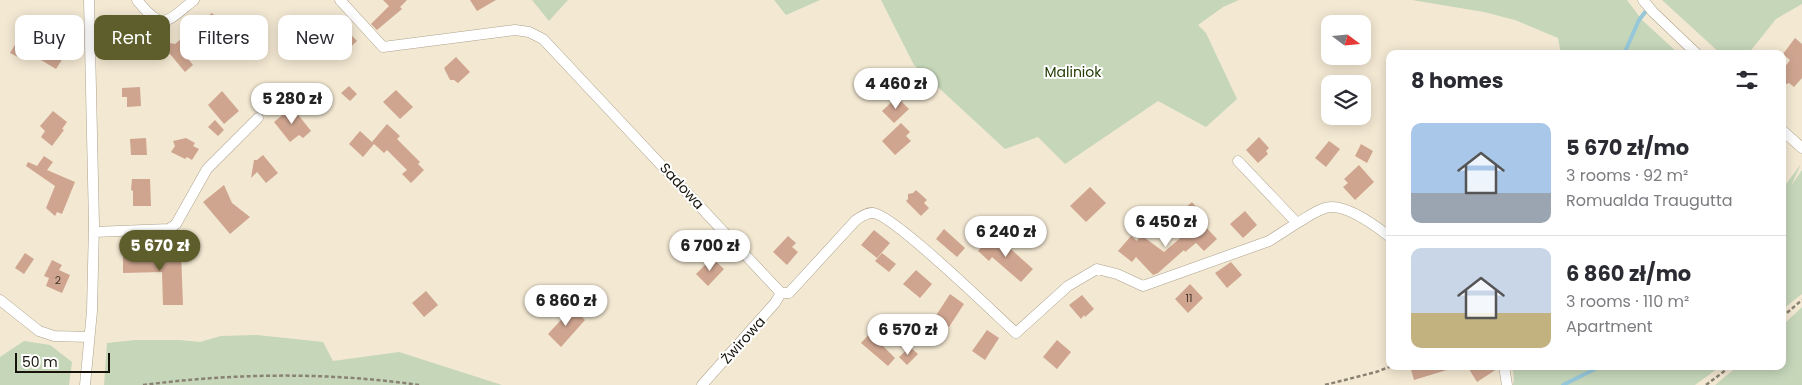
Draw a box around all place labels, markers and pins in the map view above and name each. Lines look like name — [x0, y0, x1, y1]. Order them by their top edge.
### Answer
pin: 4 460 zł — [844, 68, 948, 110]
pin: 5 280 zł — [240, 82, 344, 125]
pin: 6 450 zł — [1114, 206, 1218, 248]
pin: 6 240 zł — [954, 216, 1058, 258]
pin: 5 670 zł — [108, 230, 212, 272]
pin: 6 700 zł — [658, 230, 762, 272]
pin: 6 860 zł — [514, 284, 618, 327]
pin: 6 570 zł — [856, 314, 960, 356]

